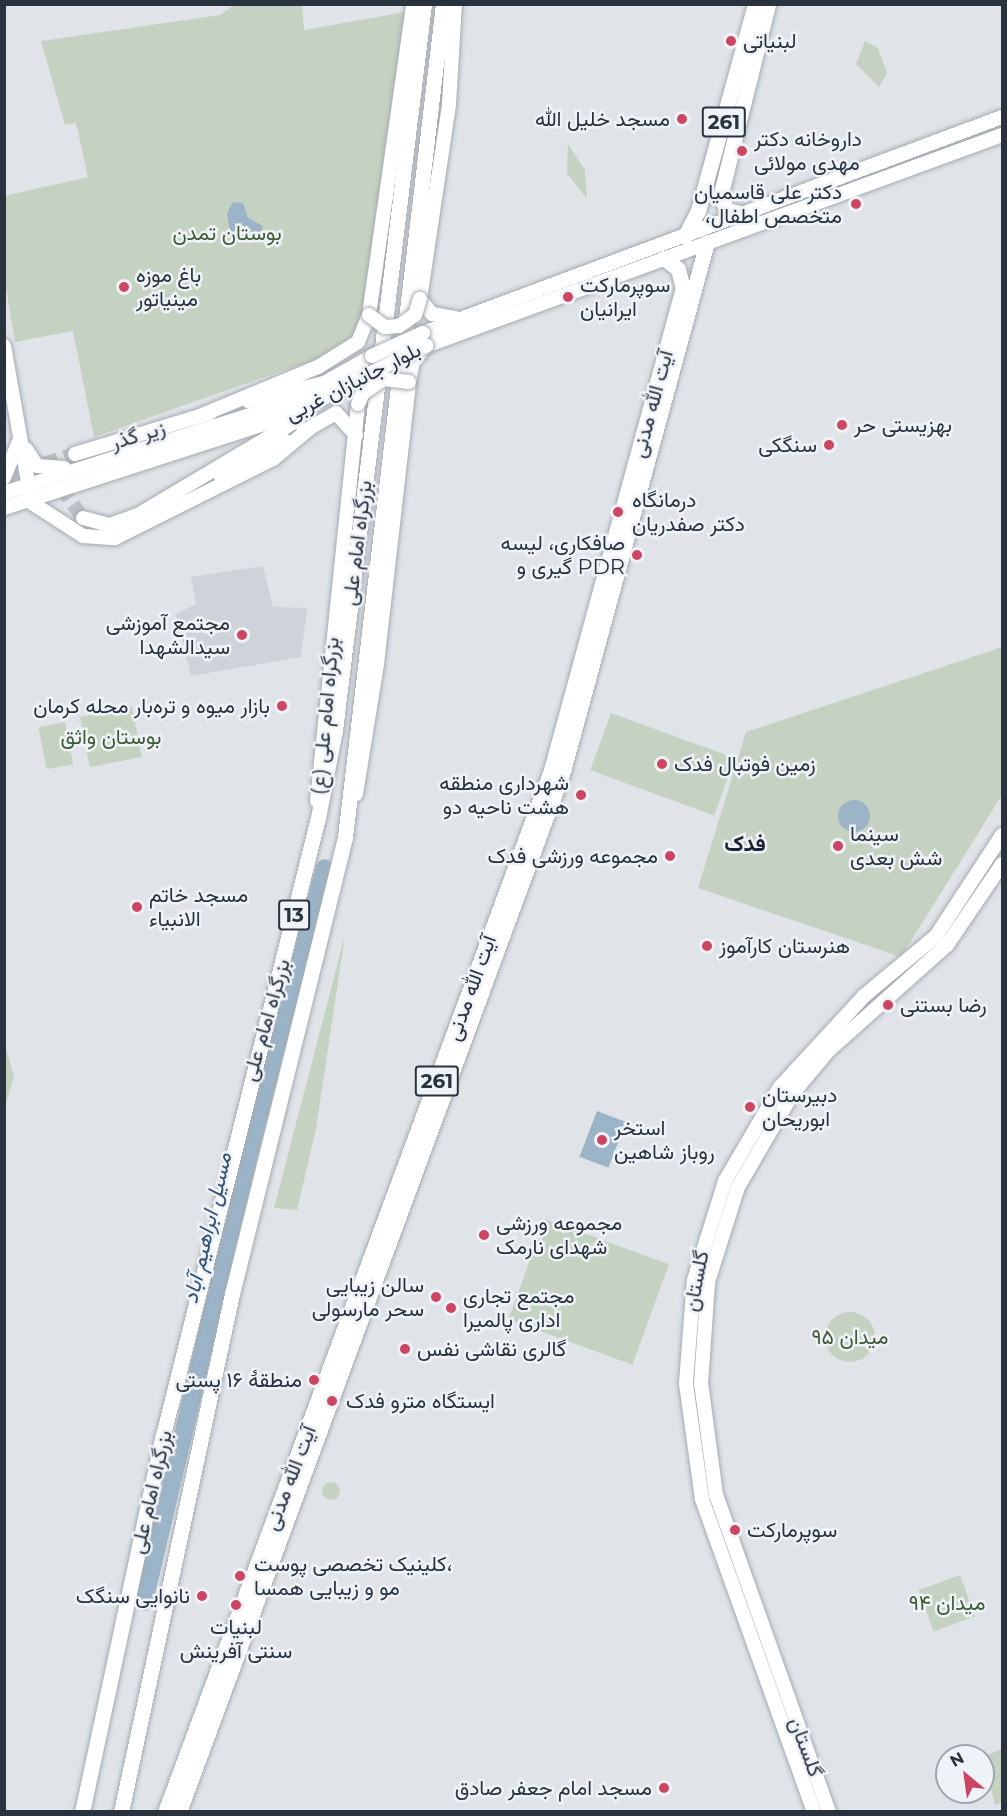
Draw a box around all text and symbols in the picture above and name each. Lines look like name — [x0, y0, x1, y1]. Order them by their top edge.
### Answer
place label: لبنیاتی — [743, 28, 797, 54]
marker: لبنیاتی — [724, 34, 738, 48]
road number: 261 — [702, 105, 746, 139]
place label: مسجد خلیل الله — [535, 106, 670, 132]
marker: مسجد خلیل الله — [675, 112, 689, 126]
place label: داروخانه دکتر مهدی مولائی — [754, 126, 862, 176]
marker: داروخانه دکتر مهدی مولائی — [735, 144, 749, 158]
place label: دکتر علی قاسمیان ،متخصص اطفال — [694, 179, 842, 229]
marker: دکتر علی قاسمیان ،متخصص اطفال — [847, 195, 865, 213]
park label: بوستان تمدن — [172, 220, 282, 246]
place label: باغ موزه مینیاتور — [136, 262, 201, 312]
place label: سوپرمارکت ایرانیان — [580, 272, 670, 322]
marker: باغ موزه مینیاتور — [117, 280, 131, 294]
marker: سوپرمارکت ایرانیان — [561, 290, 575, 304]
street label: بلوار جانبازان غربی — [281, 337, 425, 427]
street label: آیت الله مدنی — [626, 347, 678, 461]
place label: بهزیستی حر — [854, 412, 952, 438]
street label: زیر گذر — [108, 415, 168, 455]
marker: بهزیستی حر — [835, 418, 849, 432]
place label: سنگکی — [758, 432, 817, 458]
marker: سنگکی — [822, 438, 836, 452]
street label: بزرگراه امام علی — [337, 479, 377, 607]
place label: درمانگاه دکتر صفدریان — [632, 487, 745, 537]
marker: درمانگاه دکتر صفدریان — [609, 503, 627, 521]
place label: صافکاری، لیسه گیری و PDR — [501, 530, 625, 580]
marker: صافکاری، لیسه گیری و PDR — [630, 548, 644, 562]
place label: مجتمع آموزشی سیدالشهدا — [106, 610, 230, 660]
marker: مجتمع آموزشی سیدالشهدا — [235, 628, 249, 642]
street label: بزرگراه امام علی (ع) — [306, 636, 344, 796]
place label: بازار میوه و تره‌بار محله کرمان — [33, 693, 270, 719]
marker: بازار میوه و تره‌بار محله کرمان — [275, 699, 289, 713]
park label: بوستان واثق — [61, 724, 161, 750]
place label: زمین فوتبال فدک — [674, 751, 816, 777]
marker: زمین فوتبال فدک — [655, 757, 669, 771]
place label: شهرداری منطقه هشت ناحیه دو — [439, 770, 569, 820]
marker: شهرداری منطقه هشت ناحیه دو — [574, 788, 588, 802]
place label: سینما شش بعدی — [850, 821, 942, 871]
district label: فدک — [724, 831, 766, 857]
marker: سینما شش بعدی — [831, 839, 845, 853]
place label: مجموعه ورزشی فدک — [487, 843, 658, 869]
marker: مجموعه ورزشی فدک — [663, 849, 677, 863]
place label: مسجد خاتم الانبیاء — [149, 882, 248, 932]
road number: 13 — [278, 898, 310, 932]
marker: مسجد خاتم الانبیاء — [130, 900, 144, 914]
street label: آیت الله مدنی — [440, 932, 502, 1044]
place label: هنرستان کارآموز — [719, 933, 850, 959]
marker: هنرستان کارآموز — [700, 939, 714, 953]
street label: بزرگراه امام علی — [236, 956, 296, 1084]
place label: رضا بستنی — [900, 992, 987, 1018]
marker: رضا بستنی — [881, 998, 895, 1012]
road number: 261 — [414, 1064, 460, 1098]
place label: دبیرستان ابوریحان — [762, 1082, 837, 1132]
marker: دبیرستان ابوریحان — [743, 1100, 757, 1114]
place label: استخر روباز شاهین — [614, 1115, 715, 1165]
marker: استخر روباز شاهین — [595, 1133, 609, 1147]
water label: مسیل ابراهیم آباد — [177, 1150, 237, 1306]
place label: مجموعه ورزشی شهدای نارمک — [496, 1210, 622, 1260]
marker: مجموعه ورزشی شهدای نارمک — [477, 1228, 491, 1242]
street label: گلستان — [678, 1248, 714, 1314]
place label: سالن زیبایی سحر مارسولی — [312, 1272, 424, 1322]
place label: مجتمع تجاری اداری پالمیرا — [463, 1283, 574, 1333]
marker: سالن زیبایی سحر مارسولی — [429, 1290, 443, 1304]
marker: مجتمع تجاری اداری پالمیرا — [444, 1301, 458, 1315]
park label: میدان ۹۵ — [811, 1324, 889, 1350]
place label: گالری نقاشی نفس — [417, 1336, 566, 1362]
marker: گالری نقاشی نفس — [398, 1342, 412, 1356]
place label: منطقهٔ ۱۶ پستی — [176, 1367, 302, 1393]
marker: منطقهٔ ۱۶ پستی — [307, 1373, 321, 1387]
place label: ایستگاه مترو فدک — [346, 1388, 495, 1414]
marker: ایستگاه مترو فدک — [323, 1392, 341, 1410]
street label: آیت الله مدنی — [258, 1422, 322, 1534]
street label: بزرگراه امام علی — [125, 1428, 177, 1556]
place label: سوپرمارکت — [747, 1517, 837, 1543]
marker: سوپرمارکت — [728, 1523, 742, 1537]
place label: کلینیک تخصصی پوست، مو و زیبایی همسا — [254, 1551, 452, 1601]
marker: کلینیک تخصصی پوست، مو و زیبایی همسا — [231, 1567, 249, 1585]
place label: نانوایی سنگک — [76, 1583, 190, 1609]
marker: نانوایی سنگک — [195, 1589, 209, 1603]
park label: میدان ۹۴ — [909, 1590, 985, 1616]
marker: لبنیات سنتی آفرینش — [229, 1598, 243, 1612]
place label: لبنیات سنتی آفرینش — [180, 1614, 292, 1664]
street label: گلستان — [784, 1714, 828, 1780]
north arrow — [935, 1744, 995, 1804]
text: N — [947, 1748, 967, 1771]
place label: مسجد امام جعفر صادق — [455, 1775, 652, 1801]
marker: مسجد امام جعفر صادق — [657, 1781, 671, 1795]

